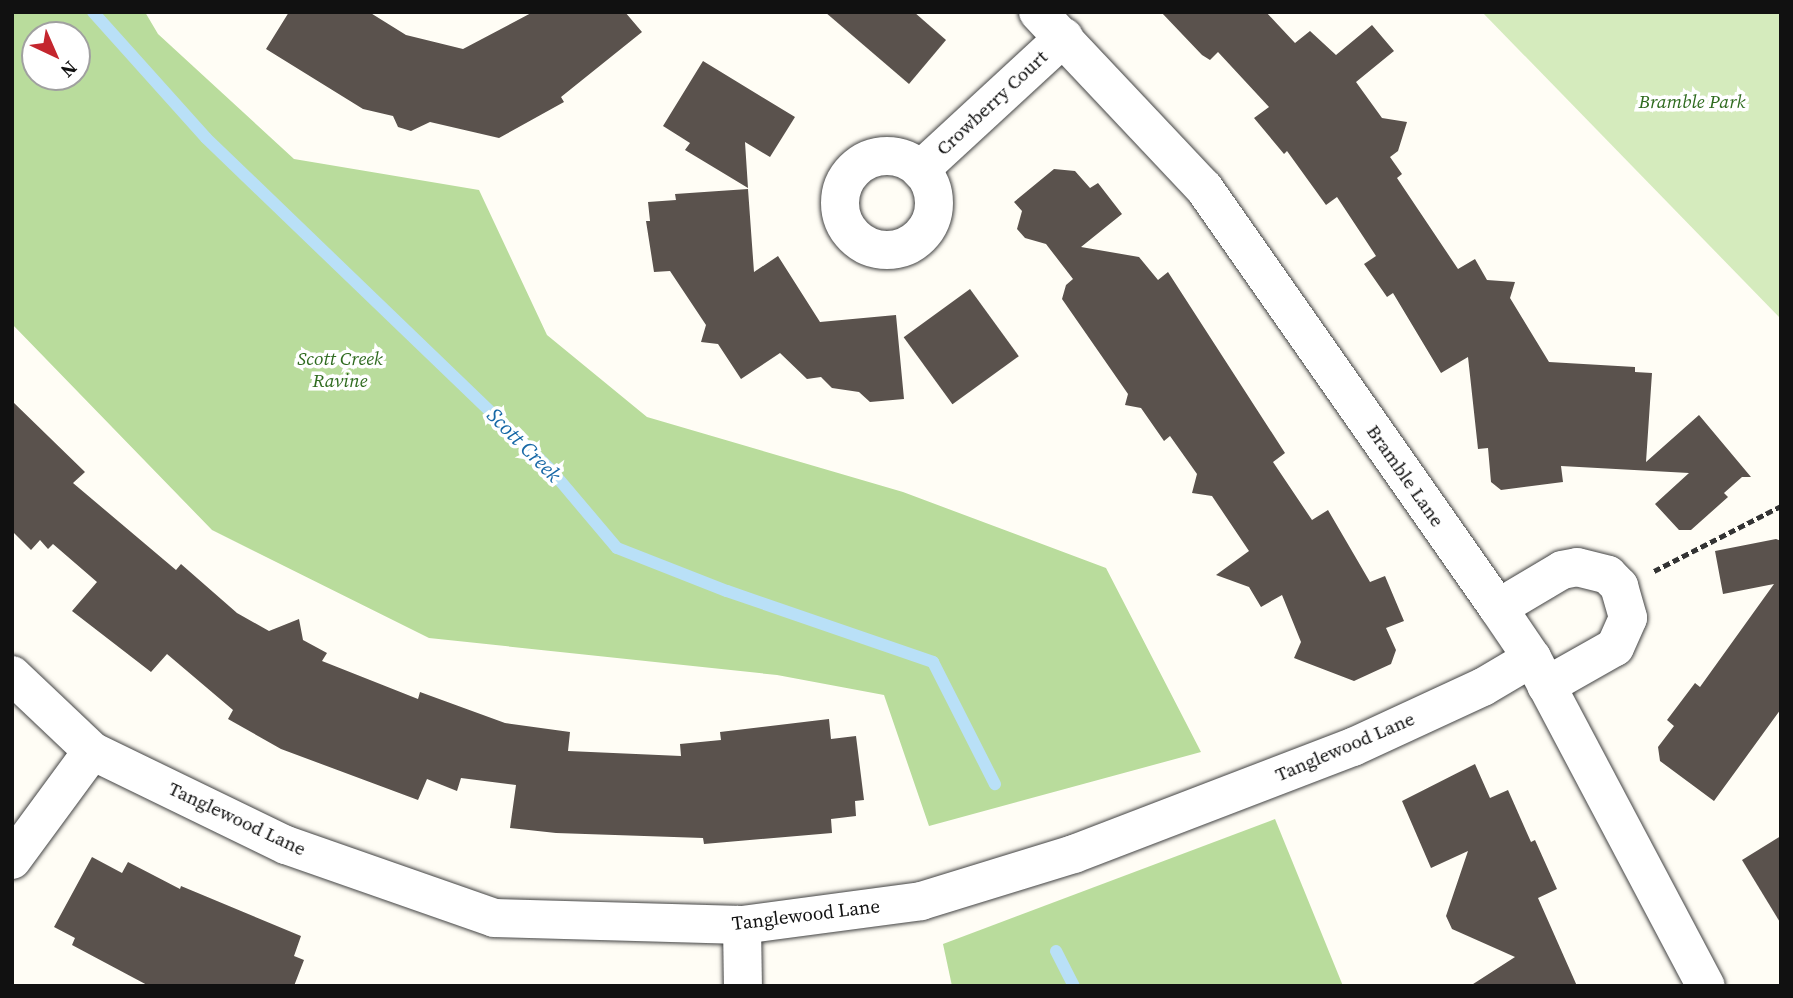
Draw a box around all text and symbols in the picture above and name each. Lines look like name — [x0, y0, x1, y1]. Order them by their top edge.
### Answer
north arrow — [21, 21, 91, 91]
street label: Crowberry Court — [932, 46, 1052, 160]
text: N — [55, 56, 83, 84]
park label: Bramble Park — [1639, 91, 1745, 113]
park label: Scott Creek Ravine — [297, 348, 383, 392]
water label: Scott Creek — [482, 403, 566, 487]
street label: Bramble Lane — [1361, 421, 1449, 531]
street label: Tanglewood Lane — [1272, 707, 1418, 787]
street label: Tanglewood Lane — [165, 777, 309, 861]
street label: Tanglewood Lane — [731, 895, 881, 935]

